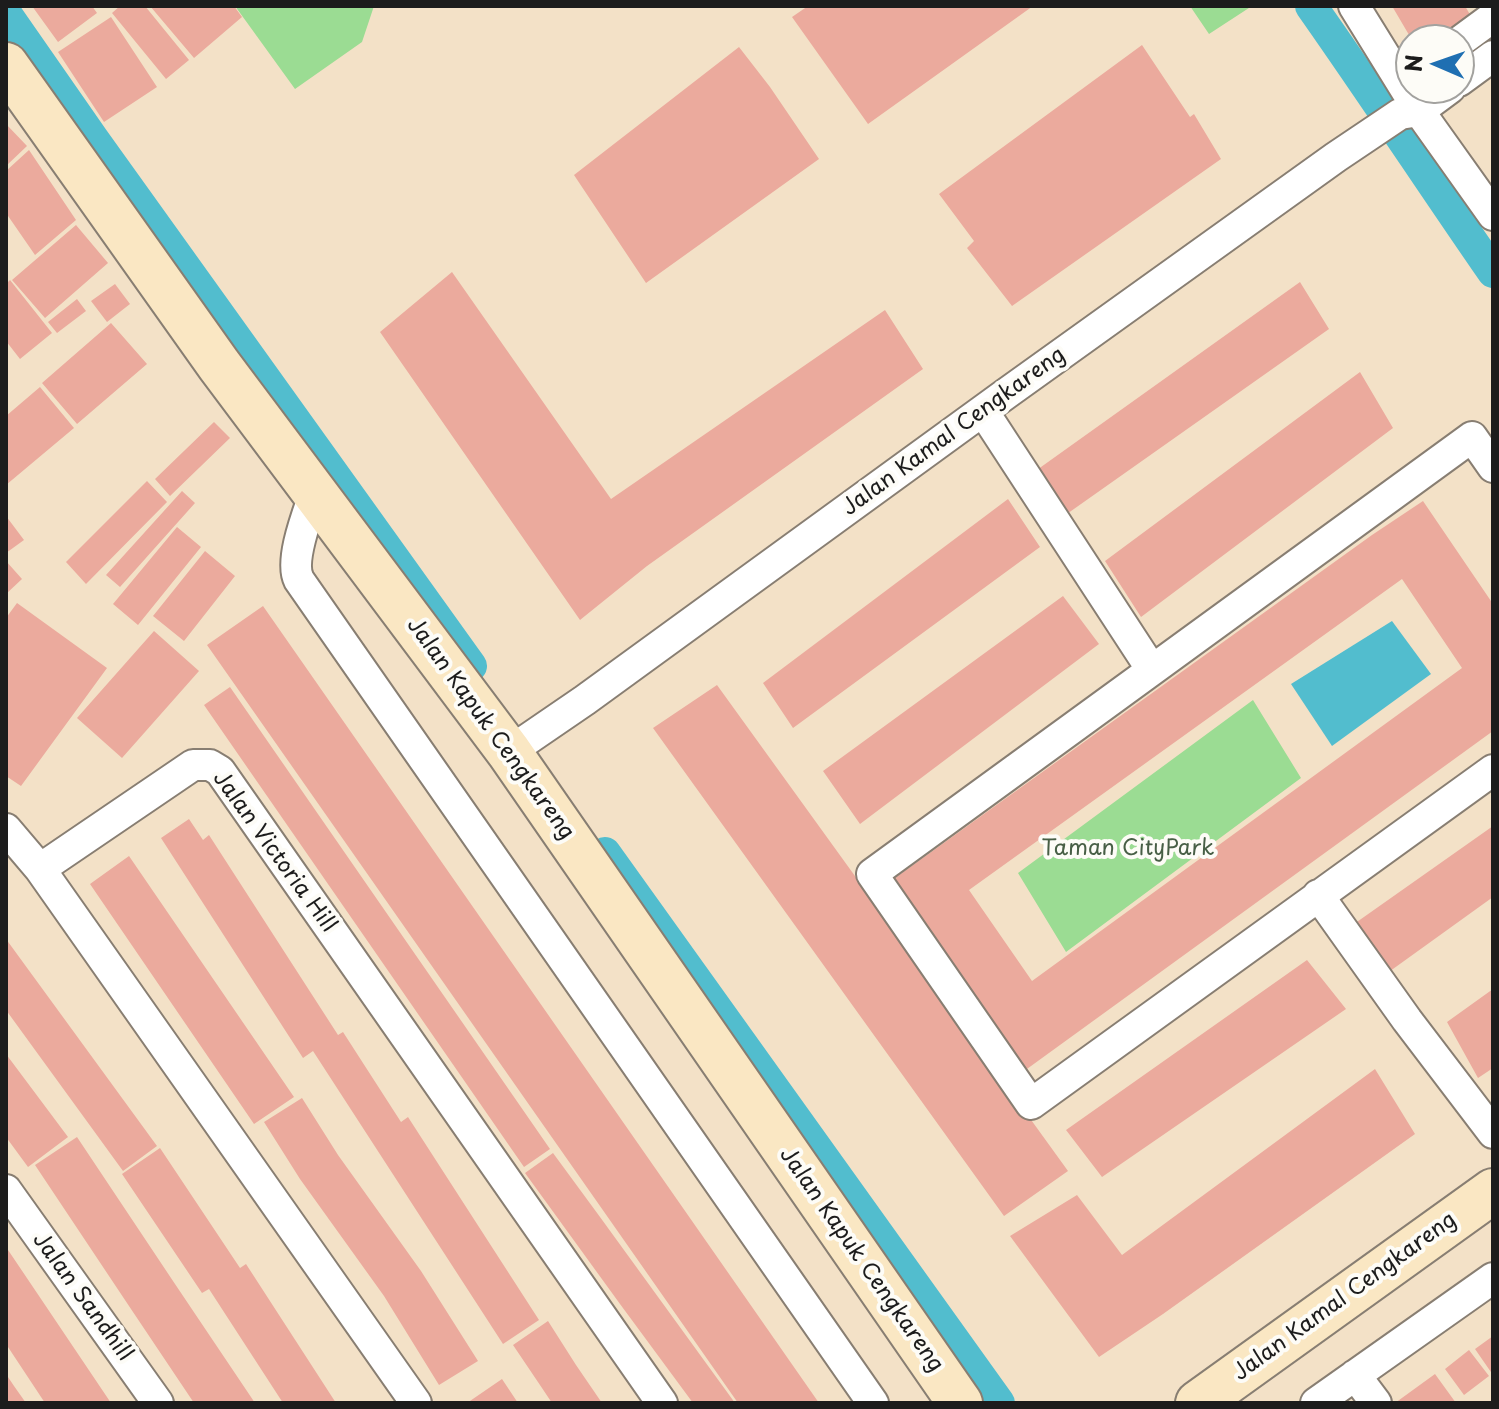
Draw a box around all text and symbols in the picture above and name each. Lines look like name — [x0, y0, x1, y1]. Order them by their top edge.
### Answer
north arrow — [1395, 24, 1475, 104]
text: N — [1396, 54, 1429, 73]
street label: Jalan Kamal Cengkareng — [837, 342, 1071, 522]
street label: Jalan Kapuk Cengkareng — [401, 613, 579, 845]
street label: Jalan Victoria Hill — [207, 766, 341, 938]
park label: Taman CityPark — [1041, 836, 1215, 862]
street label: Jalan Kapuk Cengkareng — [773, 1143, 949, 1377]
street label: Jalan Kamal Cengkareng — [1228, 1207, 1462, 1387]
street label: Jalan Sandhill — [27, 1228, 137, 1366]

